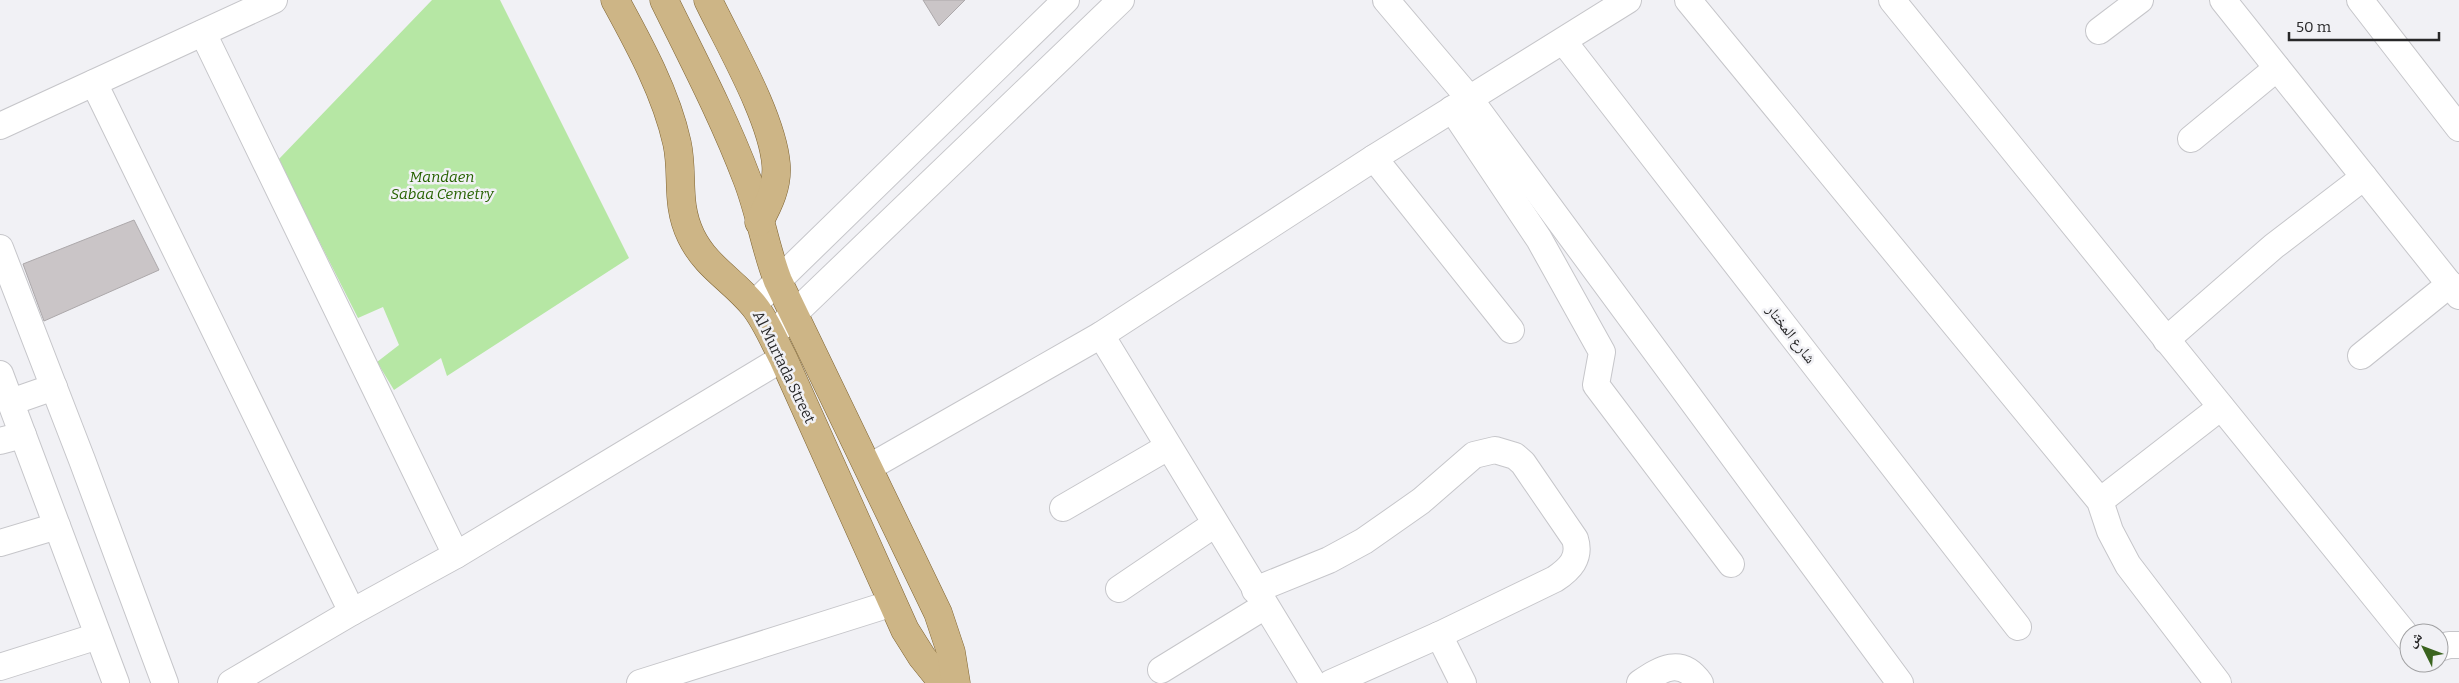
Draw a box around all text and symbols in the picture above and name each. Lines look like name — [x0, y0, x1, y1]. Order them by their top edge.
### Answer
scale bar — [2289, 10, 2439, 42]
text: 50 m — [2296, 18, 2332, 36]
park label: Mandaen Sabaa Cemetry — [390, 168, 495, 203]
street label: شارع المختار — [1761, 300, 1820, 368]
street label: Al Murtada Street — [749, 308, 819, 427]
north arrow — [2399, 623, 2449, 673]
text: ش — [2403, 628, 2426, 651]

